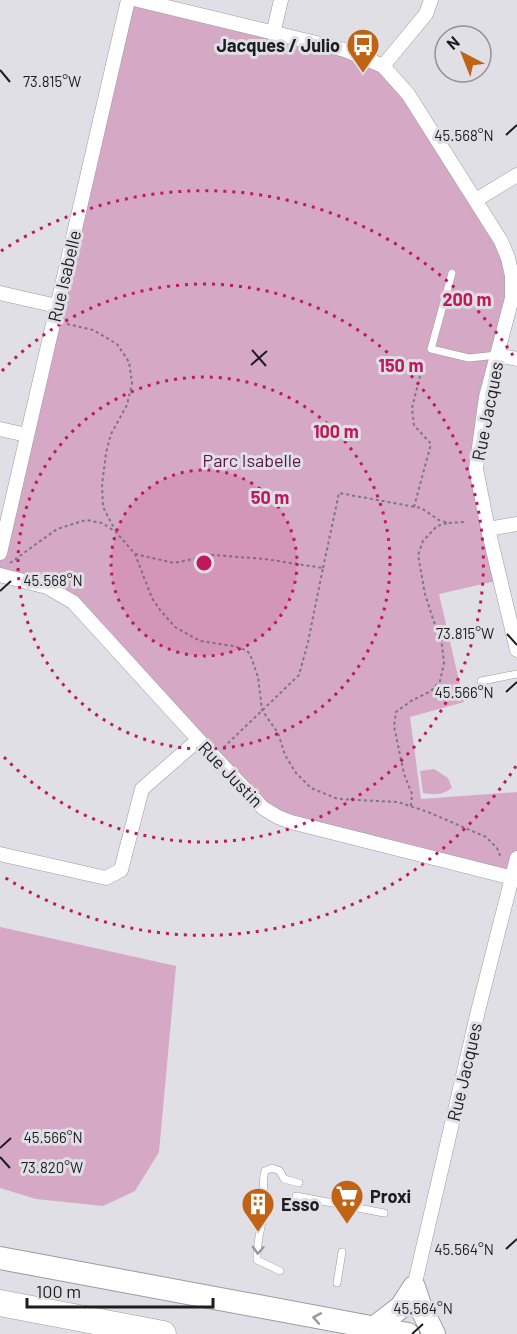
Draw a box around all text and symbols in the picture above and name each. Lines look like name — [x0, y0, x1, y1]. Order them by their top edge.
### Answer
north arrow — [433, 24, 493, 84]
bus stop icon: Jacques / Julio — [345, 27, 381, 74]
text: N — [442, 32, 463, 53]
place label: Jacques / Julio — [217, 34, 340, 56]
text: 73.815°W — [23, 72, 81, 90]
text: 45.568°N — [434, 126, 494, 144]
street label: Rue Isabelle — [43, 228, 85, 324]
text: 200 m — [442, 288, 492, 310]
text: 150 m — [379, 354, 423, 376]
street label: Rue Jacques — [467, 360, 507, 462]
text: 100 m — [313, 420, 359, 442]
park label: Parc Isabelle — [203, 449, 301, 471]
text: 50 m — [251, 486, 289, 508]
centre of rings — [194, 553, 214, 573]
text: 45.568°N — [23, 571, 83, 589]
text: 73.815°W — [436, 624, 494, 642]
text: 45.566°N — [434, 683, 494, 701]
street label: Rue Justin — [194, 736, 268, 812]
street label: Rue Jacques — [442, 1021, 486, 1123]
text: 45.566°N — [23, 1128, 83, 1146]
text: 73.820°W — [21, 1158, 83, 1176]
supermarket icon: Proxi — [329, 1178, 365, 1225]
place label: Proxi — [370, 1185, 411, 1207]
building icon: Esso — [240, 1186, 276, 1233]
place label: Esso — [281, 1193, 319, 1215]
text: 45.564°N — [434, 1240, 494, 1258]
one-way arrow — [251, 1246, 264, 1255]
scale bar — [27, 1271, 213, 1309]
text: 100 m — [36, 1280, 81, 1302]
text: 45.564°N — [393, 1299, 453, 1317]
one-way arrow — [312, 1312, 322, 1325]

